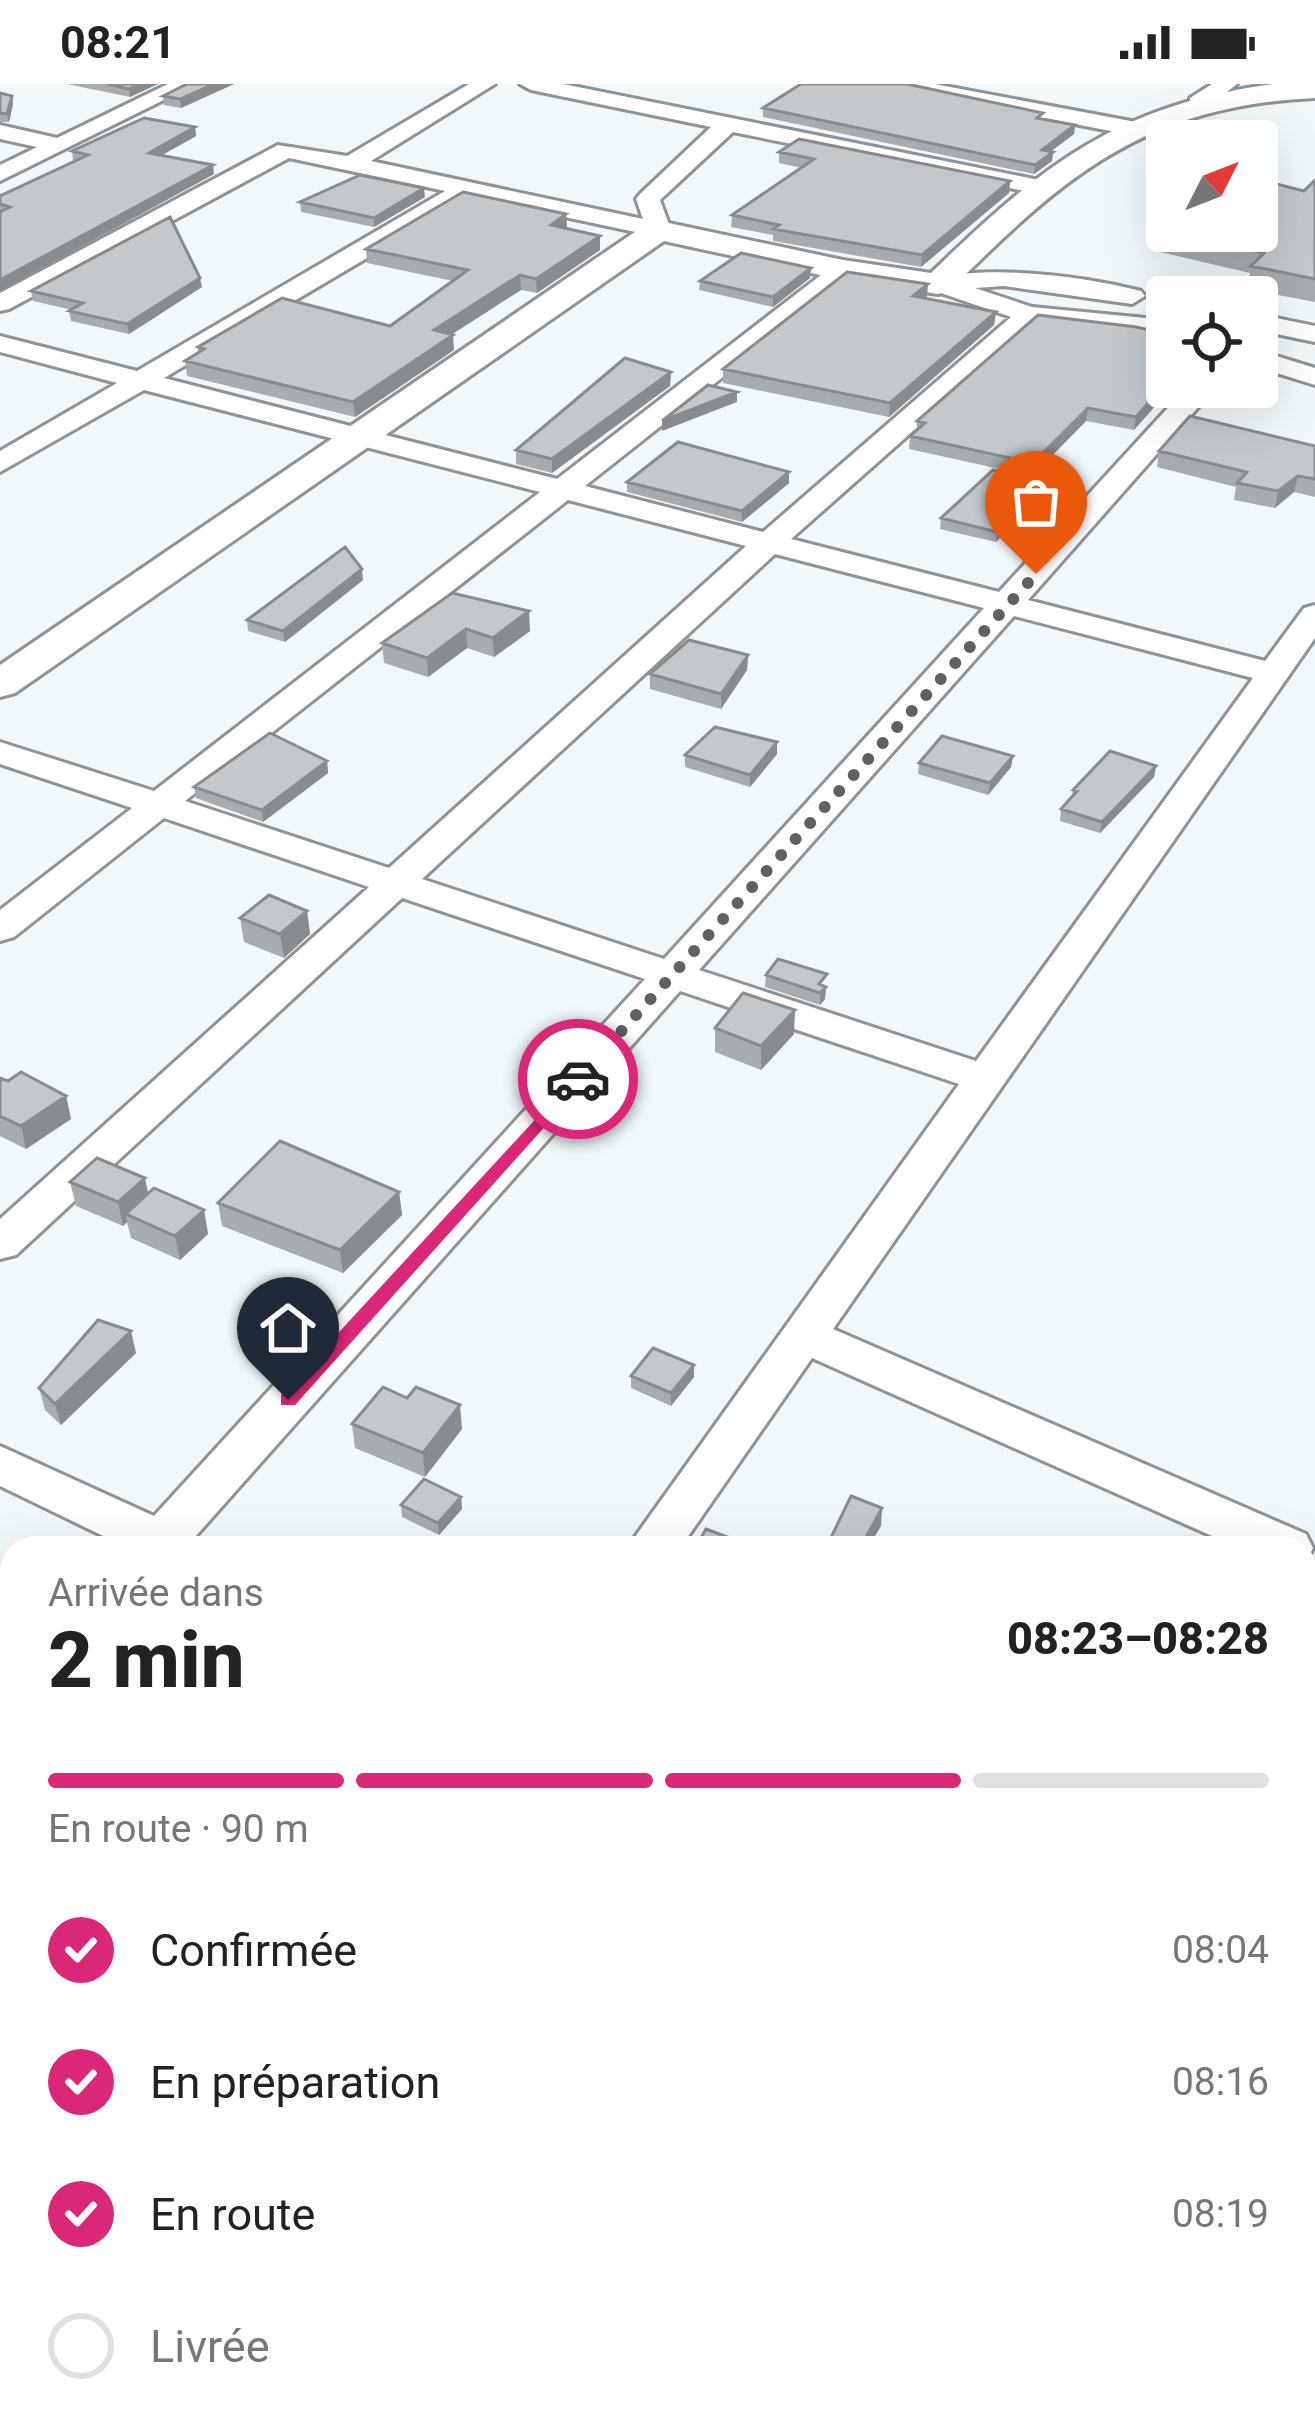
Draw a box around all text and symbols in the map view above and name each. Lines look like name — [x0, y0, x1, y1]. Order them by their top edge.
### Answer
text: 08:21 — [60, 16, 176, 69]
north arrow — [1146, 120, 1278, 252]
map controls — [1146, 120, 1278, 408]
button: locate — [1146, 276, 1278, 408]
pin — [985, 451, 1087, 574]
icon: bag — [1003, 469, 1069, 535]
courier — [518, 1019, 638, 1139]
icon: car — [545, 1046, 611, 1112]
pin — [237, 1277, 339, 1400]
icon: home — [255, 1295, 321, 1361]
text: Arrivée dans — [48, 1570, 264, 1616]
text: 08:23–08:28 — [1007, 1612, 1269, 1665]
text: 2 min — [48, 1615, 245, 1706]
text: En route · 90 m — [48, 1806, 309, 1852]
icon: check — [48, 1917, 114, 1983]
text: Confirmée — [150, 1924, 357, 1977]
text: 08:04 — [1172, 1927, 1269, 1973]
icon: check — [48, 2049, 114, 2115]
text: En préparation — [150, 2056, 440, 2109]
text: 08:16 — [1172, 2059, 1269, 2105]
icon: check — [48, 2181, 114, 2247]
text: En route — [150, 2188, 315, 2241]
text: 08:19 — [1172, 2191, 1269, 2237]
text: Livrée — [150, 2320, 270, 2373]

